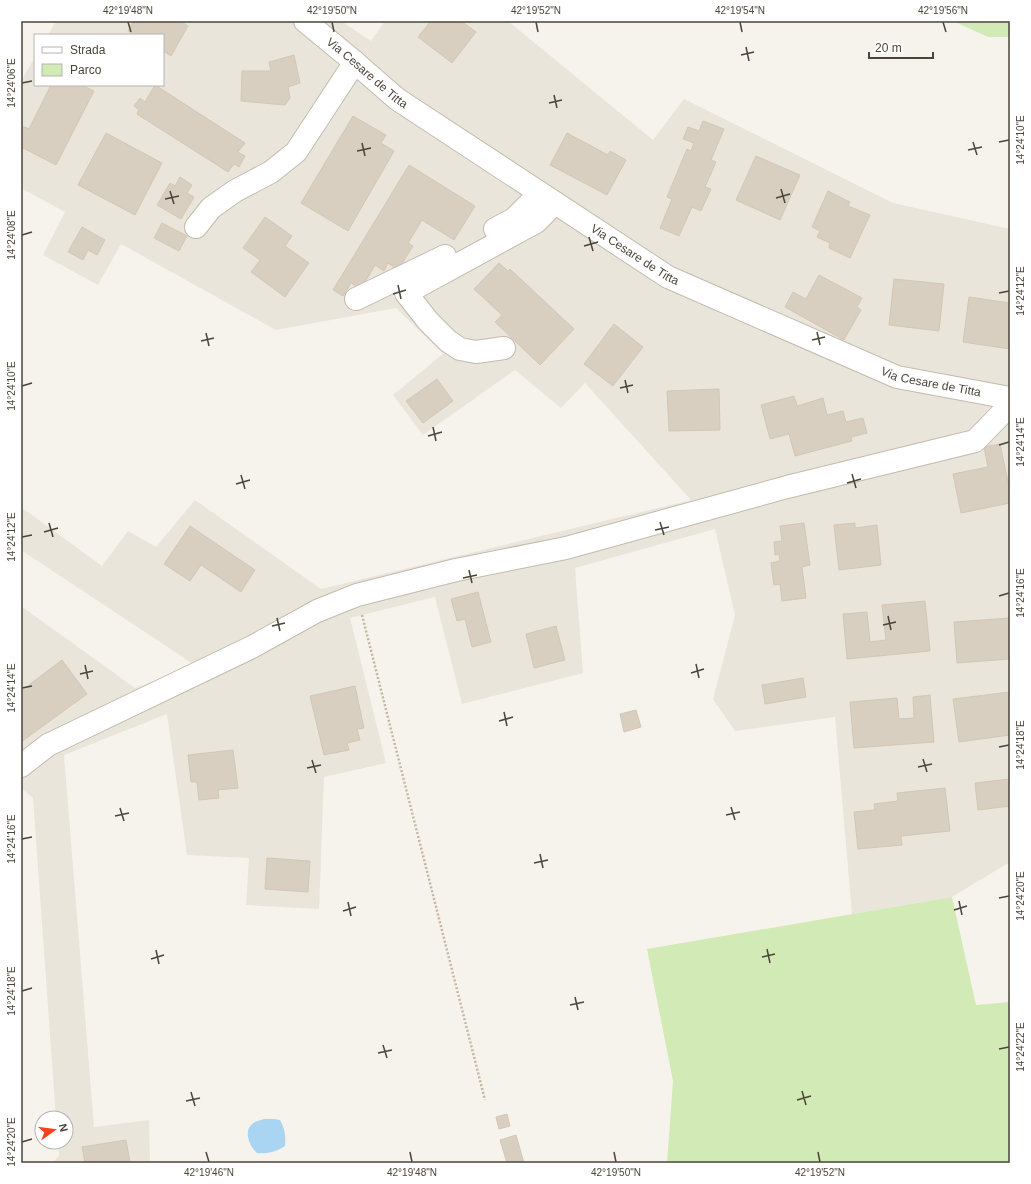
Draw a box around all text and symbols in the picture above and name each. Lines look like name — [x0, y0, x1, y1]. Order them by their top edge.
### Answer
text: 42°19'48"N — [103, 5, 153, 16]
text: 42°19'50"N — [307, 5, 357, 16]
text: 42°19'52"N — [511, 5, 561, 16]
text: 42°19'54"N — [715, 5, 765, 16]
text: 42°19'56"N — [918, 5, 968, 16]
legend — [34, 34, 164, 86]
scale bar — [869, 34, 933, 60]
street label: Via Cesare de Titta — [324, 35, 411, 111]
text: 20 m — [875, 41, 902, 55]
text: Strada — [70, 43, 106, 57]
text: 14°24'06"E — [6, 58, 17, 108]
text: Parco — [70, 63, 102, 77]
text: 14°24'10"E — [1015, 115, 1026, 165]
text: 14°24'08"E — [6, 210, 17, 260]
street label: Via Cesare de Titta — [588, 221, 681, 288]
text: 14°24'12"E — [1015, 266, 1026, 316]
text: 14°24'10"E — [6, 361, 17, 411]
street label: Via Cesare de Titta — [879, 364, 982, 400]
text: 14°24'14"E — [1015, 417, 1026, 467]
text: 14°24'12"E — [6, 512, 17, 562]
text: 14°24'16"E — [1015, 568, 1026, 618]
text: 14°24'14"E — [6, 663, 17, 713]
text: 14°24'18"E — [1015, 720, 1026, 770]
text: 14°24'16"E — [6, 814, 17, 864]
text: 14°24'20"E — [1015, 871, 1026, 921]
text: 14°24'18"E — [6, 966, 17, 1016]
text: 14°24'22"E — [1015, 1022, 1026, 1072]
north arrow — [34, 1110, 74, 1150]
text: 14°24'20"E — [6, 1117, 17, 1167]
text: N — [57, 1122, 70, 1133]
text: 42°19'46"N — [184, 1167, 234, 1178]
text: 42°19'48"N — [387, 1167, 437, 1178]
text: 42°19'50"N — [591, 1167, 641, 1178]
text: 42°19'52"N — [795, 1167, 845, 1178]

